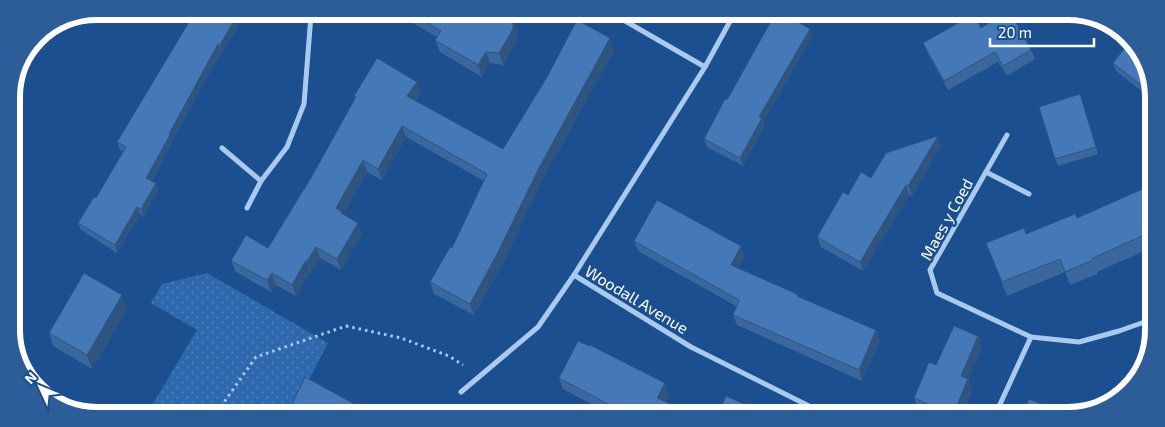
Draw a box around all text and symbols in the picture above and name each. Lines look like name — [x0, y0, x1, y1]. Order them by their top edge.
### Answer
scale bar — [990, 15, 1094, 47]
text: 20 m — [998, 23, 1032, 41]
street label: Maes y Coed — [916, 175, 976, 263]
street label: Woodall Avenue — [582, 261, 692, 337]
north arrow — [15, 362, 65, 412]
text: N — [21, 368, 40, 387]

